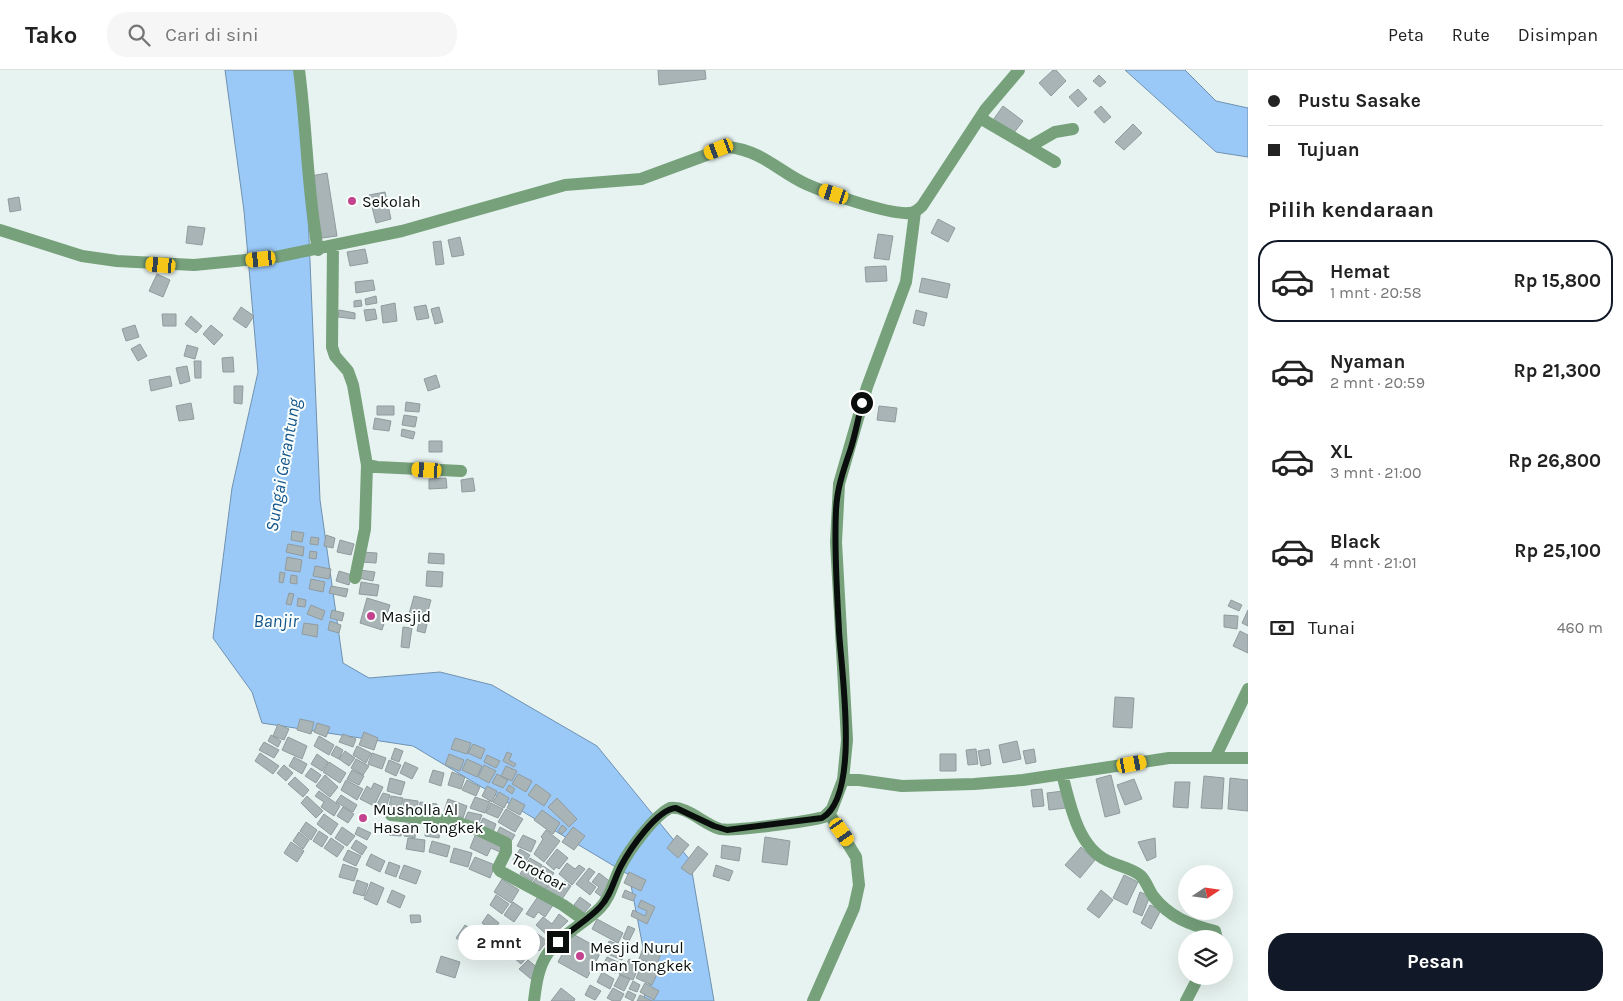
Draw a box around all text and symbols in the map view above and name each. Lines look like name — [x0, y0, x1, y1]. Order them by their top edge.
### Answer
search box — [107, 12, 457, 57]
text: Tako — [25, 21, 77, 49]
icon: search — [125, 21, 153, 49]
text: Cari di sini — [165, 24, 259, 46]
text: Peta — [1388, 24, 1424, 46]
text: Rute — [1452, 24, 1490, 46]
text: Disimpan — [1518, 24, 1598, 46]
text: Pustu Sasake — [1298, 90, 1421, 112]
car — [702, 137, 735, 161]
text: Tujuan — [1298, 139, 1360, 161]
car — [817, 182, 850, 206]
place label: Sekolah — [362, 192, 421, 211]
marker: Sekolah — [346, 195, 358, 207]
text: Pilih kendaraan — [1268, 197, 1434, 223]
car — [245, 250, 276, 268]
car — [145, 256, 176, 274]
icon: car — [1270, 259, 1315, 304]
text: Hemat — [1330, 261, 1390, 283]
text: Rp 15,800 — [1513, 270, 1601, 292]
text: 1 mnt · 20:58 — [1330, 283, 1422, 302]
icon: car — [1270, 349, 1315, 394]
text: Nyaman — [1330, 351, 1405, 373]
text: Rp 21,300 — [1513, 360, 1601, 382]
text: 2 mnt · 20:59 — [1330, 373, 1425, 392]
route start — [851, 392, 873, 414]
water label: Sungai Gerantung — [260, 396, 306, 533]
icon: car — [1270, 439, 1315, 484]
text: XL — [1330, 441, 1352, 463]
text: Rp 26,800 — [1508, 450, 1601, 472]
car — [411, 462, 442, 478]
text: 3 mnt · 21:00 — [1330, 463, 1422, 482]
icon: car — [1270, 529, 1315, 574]
text: Black — [1330, 531, 1381, 553]
text: Rp 25,100 — [1514, 540, 1601, 562]
text: 4 mnt · 21:01 — [1330, 553, 1417, 572]
place label: Masjid — [381, 607, 431, 626]
water label: Banjir — [253, 610, 299, 632]
marker: Masjid — [365, 610, 377, 622]
icon: cash — [1268, 614, 1296, 642]
text: Tunai — [1308, 617, 1355, 639]
text: 460 m — [1557, 618, 1603, 637]
car — [1115, 754, 1148, 774]
place label: Musholla Al Hasan Tongkek — [373, 800, 484, 837]
marker: Musholla Al Hasan Tongkek — [357, 812, 369, 824]
car — [827, 815, 856, 849]
street label: Torotoar — [508, 849, 570, 895]
north arrow — [1178, 865, 1232, 920]
map controls — [1178, 865, 1233, 985]
callout: 2 mnt — [458, 924, 540, 960]
button: layers — [1178, 930, 1233, 985]
route end — [547, 931, 569, 953]
text: 2 mnt — [476, 933, 522, 952]
button: Pesan — [1268, 933, 1603, 991]
place label: Mesjid Nurul Iman Tongkek — [590, 938, 692, 975]
marker: Mesjid Nurul Iman Tongkek — [574, 950, 586, 962]

